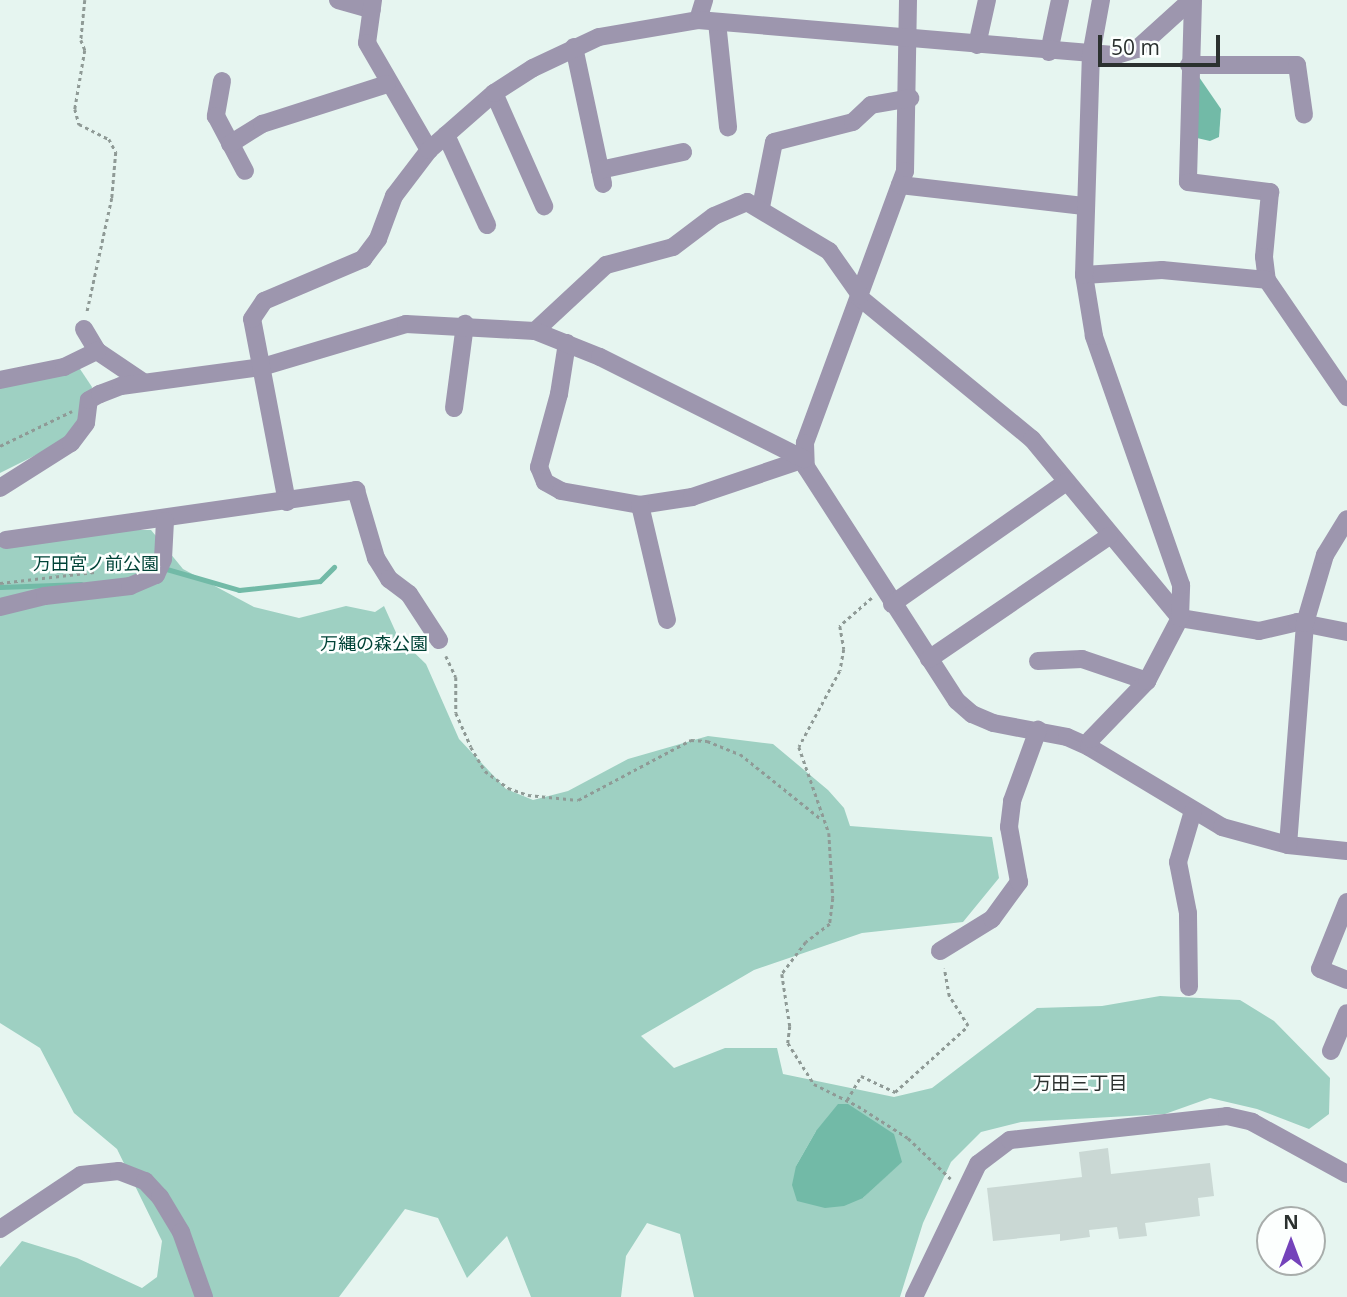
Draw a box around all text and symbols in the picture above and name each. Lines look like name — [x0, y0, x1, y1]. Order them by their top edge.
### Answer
scale bar — [1102, 21, 1224, 65]
text: 50 m — [1111, 33, 1160, 61]
park label: 万田宮ノ前公園 — [33, 552, 159, 574]
park label: 万縄の森公園 — [320, 632, 428, 654]
district label: 万田三丁目 — [1033, 1073, 1127, 1095]
north arrow — [1256, 1206, 1326, 1276]
text: N — [1283, 1209, 1299, 1235]

